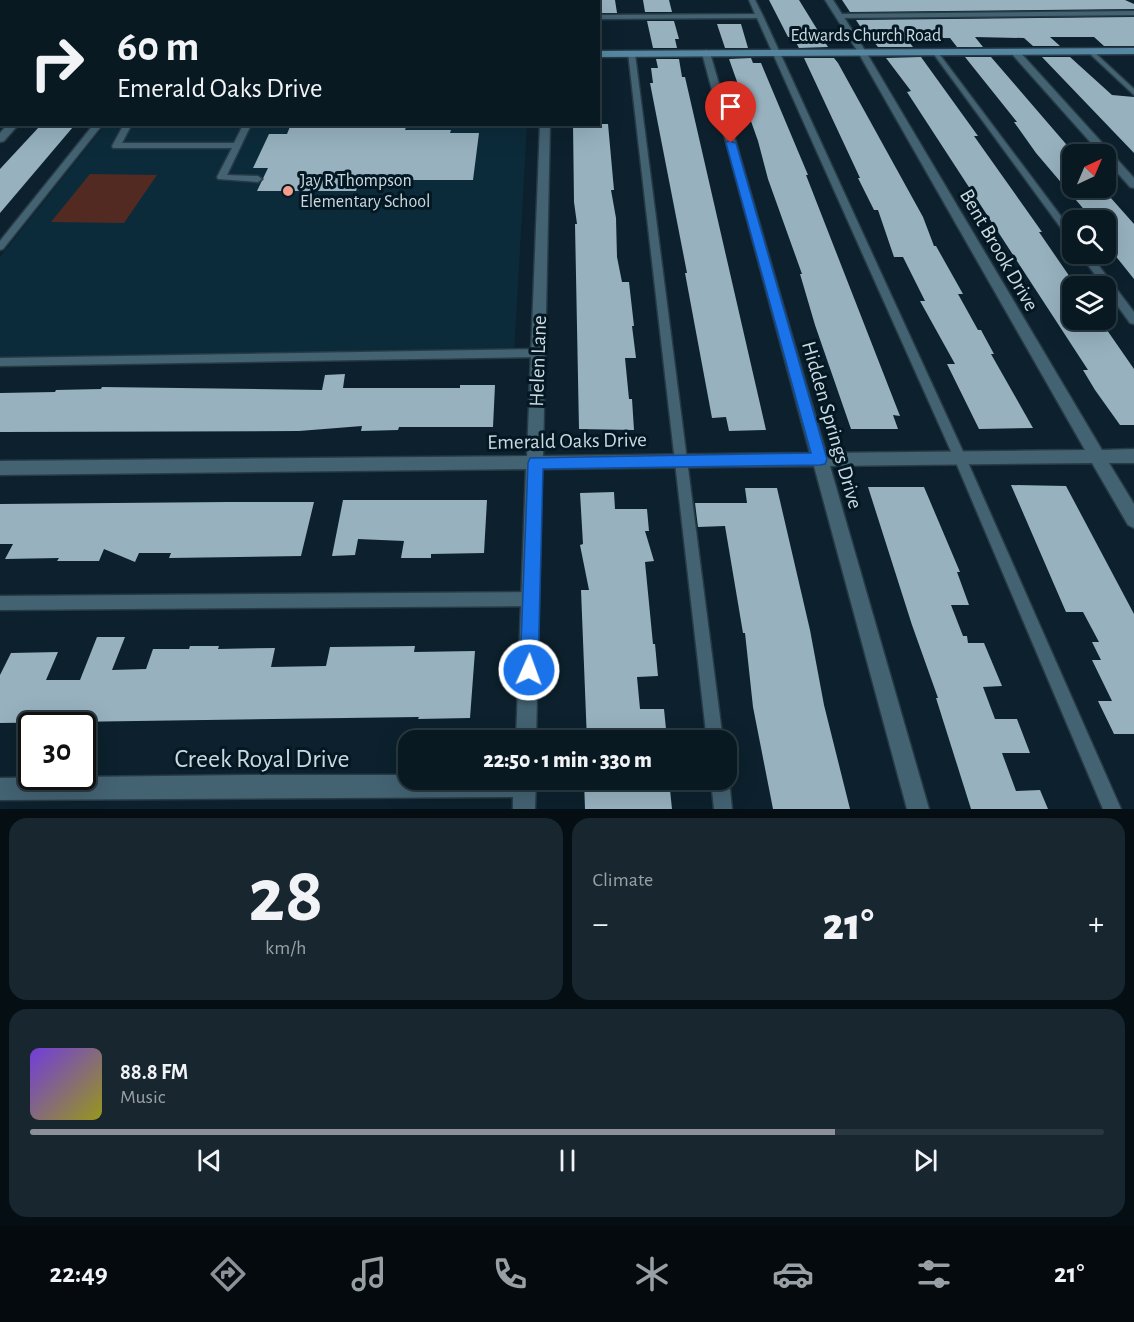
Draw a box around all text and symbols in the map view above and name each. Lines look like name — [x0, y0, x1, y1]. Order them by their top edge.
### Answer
icon: right — [18, 24, 96, 102]
text: 60 m — [117, 26, 199, 68]
street label: Edwards Church Road — [791, 27, 941, 45]
text: Emerald Oaks Drive — [117, 75, 322, 102]
pin — [705, 81, 756, 143]
icon: arrive — [714, 90, 747, 123]
north arrow — [1062, 144, 1116, 198]
map controls — [1062, 144, 1116, 330]
place label: Jay R Thompson Elementary School — [300, 172, 431, 211]
marker: Jay R Thompson Elementary School — [281, 184, 295, 198]
street label: Bent Brook Drive — [956, 185, 1042, 315]
button: search — [1062, 210, 1116, 264]
button: layers — [1062, 276, 1116, 330]
street label: Helen Lane — [526, 315, 550, 407]
street label: Hidden Springs Drive — [798, 339, 866, 511]
street label: Emerald Oaks Drive — [487, 429, 647, 453]
position arrow — [497, 638, 561, 702]
speed limit sign: 30 — [18, 712, 96, 790]
street label: Creek Royal Drive — [175, 746, 349, 772]
text: 22:50 · 1 min · 330 m — [483, 749, 652, 771]
text: 28 — [248, 858, 323, 936]
text: Climate — [593, 870, 653, 890]
text: 21° — [823, 903, 874, 948]
text: − — [593, 908, 608, 941]
text: + — [1088, 908, 1104, 941]
text: km/h — [265, 938, 306, 958]
text: 88.8 FM — [120, 1061, 188, 1083]
text: Music — [120, 1087, 166, 1107]
icon: previous — [193, 1144, 226, 1177]
icon: pause — [551, 1144, 584, 1177]
icon: next — [909, 1144, 942, 1177]
icon: directions — [207, 1253, 249, 1295]
icon: music — [348, 1253, 390, 1295]
icon: phone — [489, 1253, 531, 1295]
icon: climate — [631, 1253, 673, 1295]
icon: car — [772, 1253, 814, 1295]
icon: filters — [913, 1253, 955, 1295]
text: 22:49 — [50, 1260, 108, 1287]
text: 21° — [1054, 1260, 1084, 1287]

